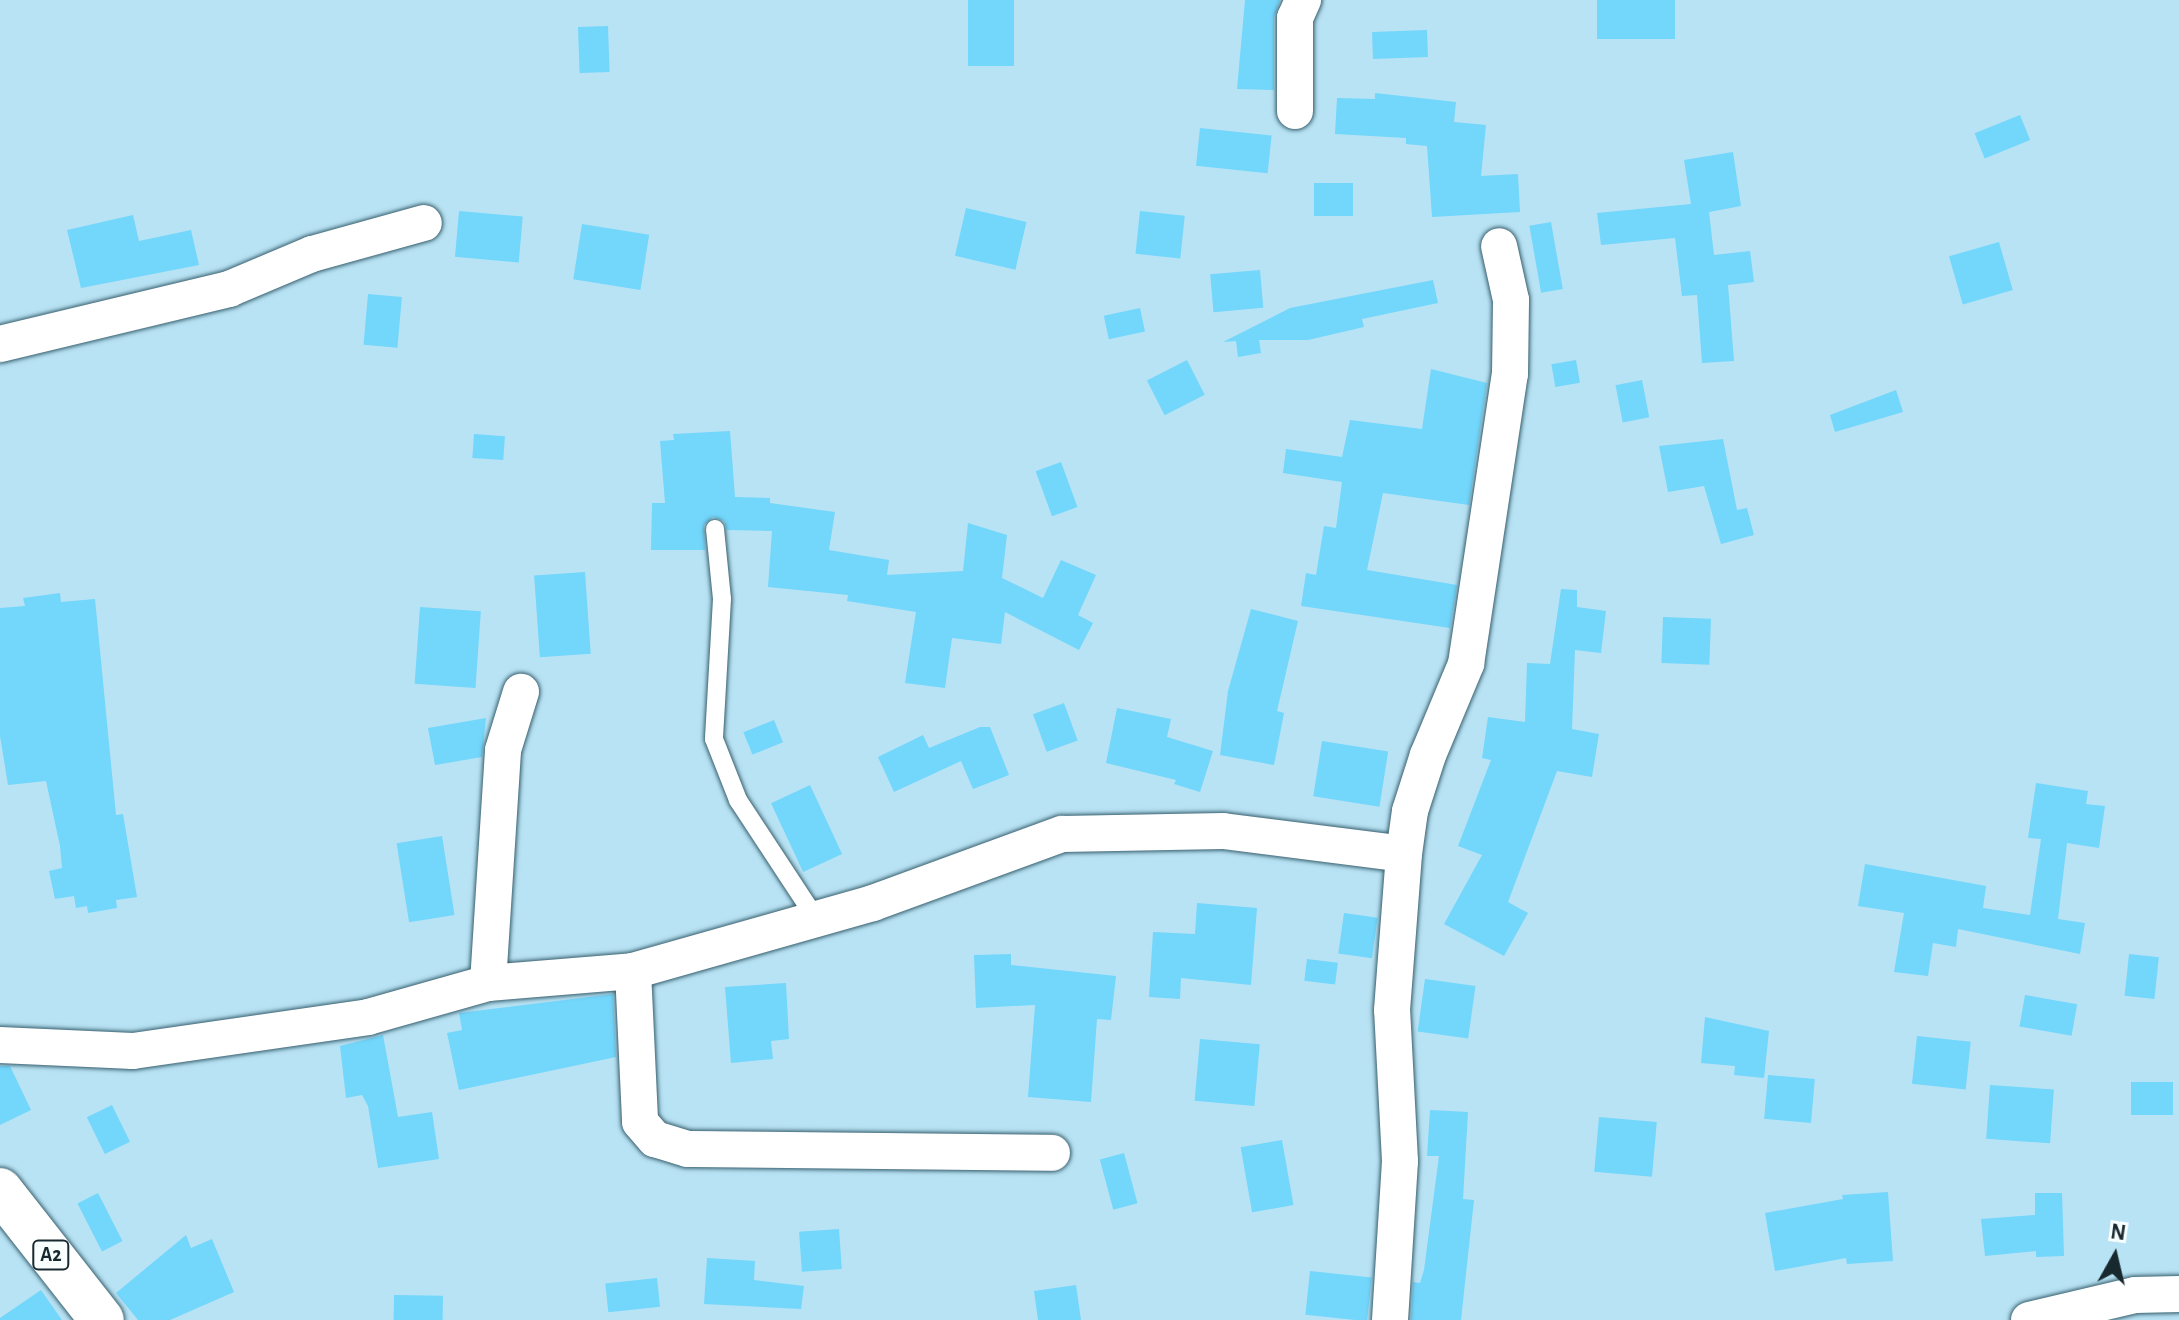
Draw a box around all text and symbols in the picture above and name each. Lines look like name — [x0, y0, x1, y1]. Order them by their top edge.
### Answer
north arrow — [2075, 1216, 2155, 1296]
text: N — [2109, 1220, 2127, 1244]
road number: A2 — [31, 1239, 71, 1271]

